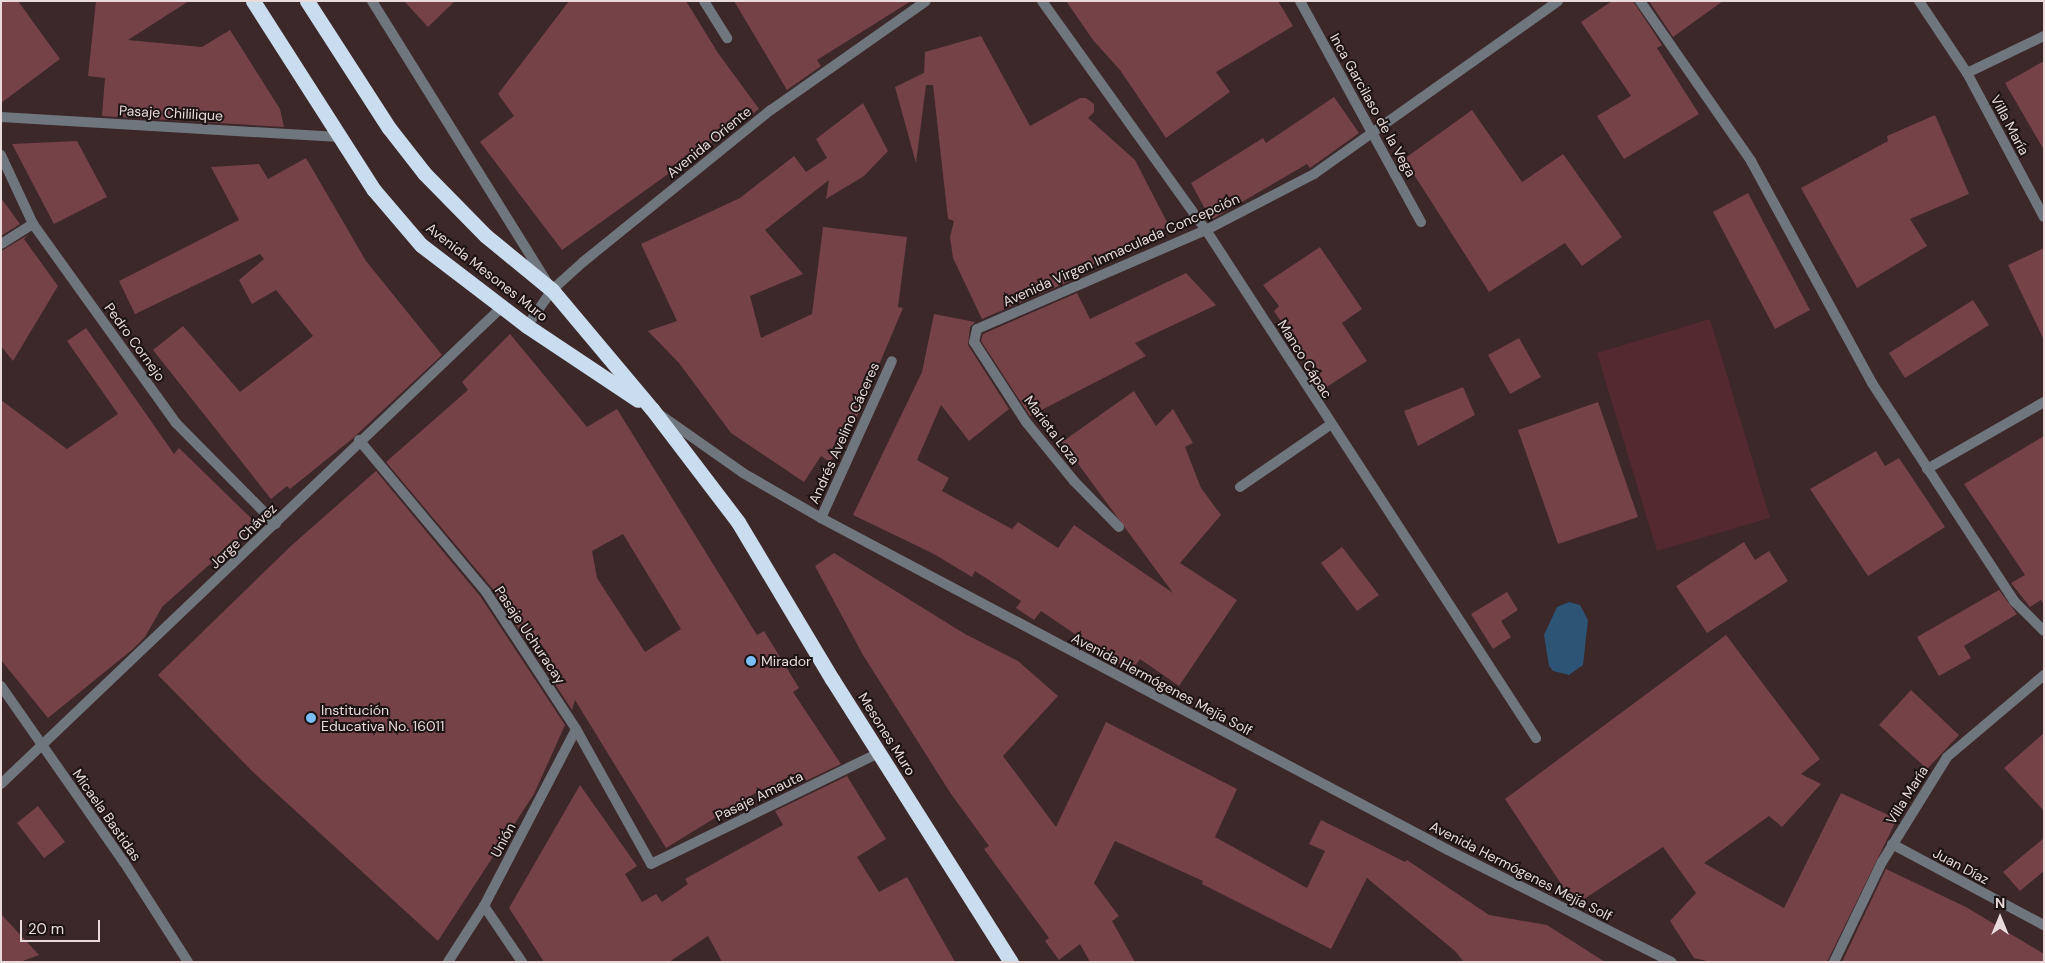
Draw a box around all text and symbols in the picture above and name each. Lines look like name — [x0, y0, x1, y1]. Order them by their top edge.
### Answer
street label: Inca Garcilaso de la Vega — [1326, 30, 1420, 180]
street label: Villa María — [1987, 92, 2033, 158]
street label: Pasaje Chililique — [118, 102, 224, 124]
street label: Avenida Oriente — [663, 103, 755, 181]
street label: Avenida Virgen Inmaculada Concepción — [1000, 190, 1242, 310]
street label: Avenida Mesones Muro — [423, 219, 551, 325]
street label: Pedro Cornejo — [101, 300, 169, 384]
street label: Manco Cápac — [1274, 317, 1336, 401]
street label: Andrés Avelino Cáceres — [805, 360, 883, 506]
street label: Marieta Loza — [1021, 392, 1083, 468]
street label: Jorge Chávez — [206, 500, 280, 572]
street label: Pasaje Uchuracay — [491, 583, 569, 687]
street label: Avenida Hermógenes Mejía Solf — [1069, 629, 1255, 739]
place label: Mirador — [761, 653, 811, 669]
marker: Mirador — [745, 655, 757, 667]
street label: Mesones Muro — [855, 689, 919, 779]
place label: Institución Educativa No. 16011 — [321, 702, 444, 734]
marker: Institución Educativa No. 16011 — [305, 712, 317, 724]
street label: Villa María — [1882, 763, 1932, 827]
street label: Micaela Bastidas — [69, 766, 145, 864]
street label: Pasaje Amauta — [712, 767, 806, 825]
street label: Avenida Hermógenes Mejía Solf — [1427, 818, 1615, 924]
street label: Unión — [487, 820, 519, 860]
street label: Juan Díaz — [1930, 844, 1992, 888]
north arrow — [1975, 893, 2025, 943]
text: N — [1995, 894, 2005, 912]
scale bar — [22, 910, 102, 942]
text: 20 m — [28, 919, 64, 939]

